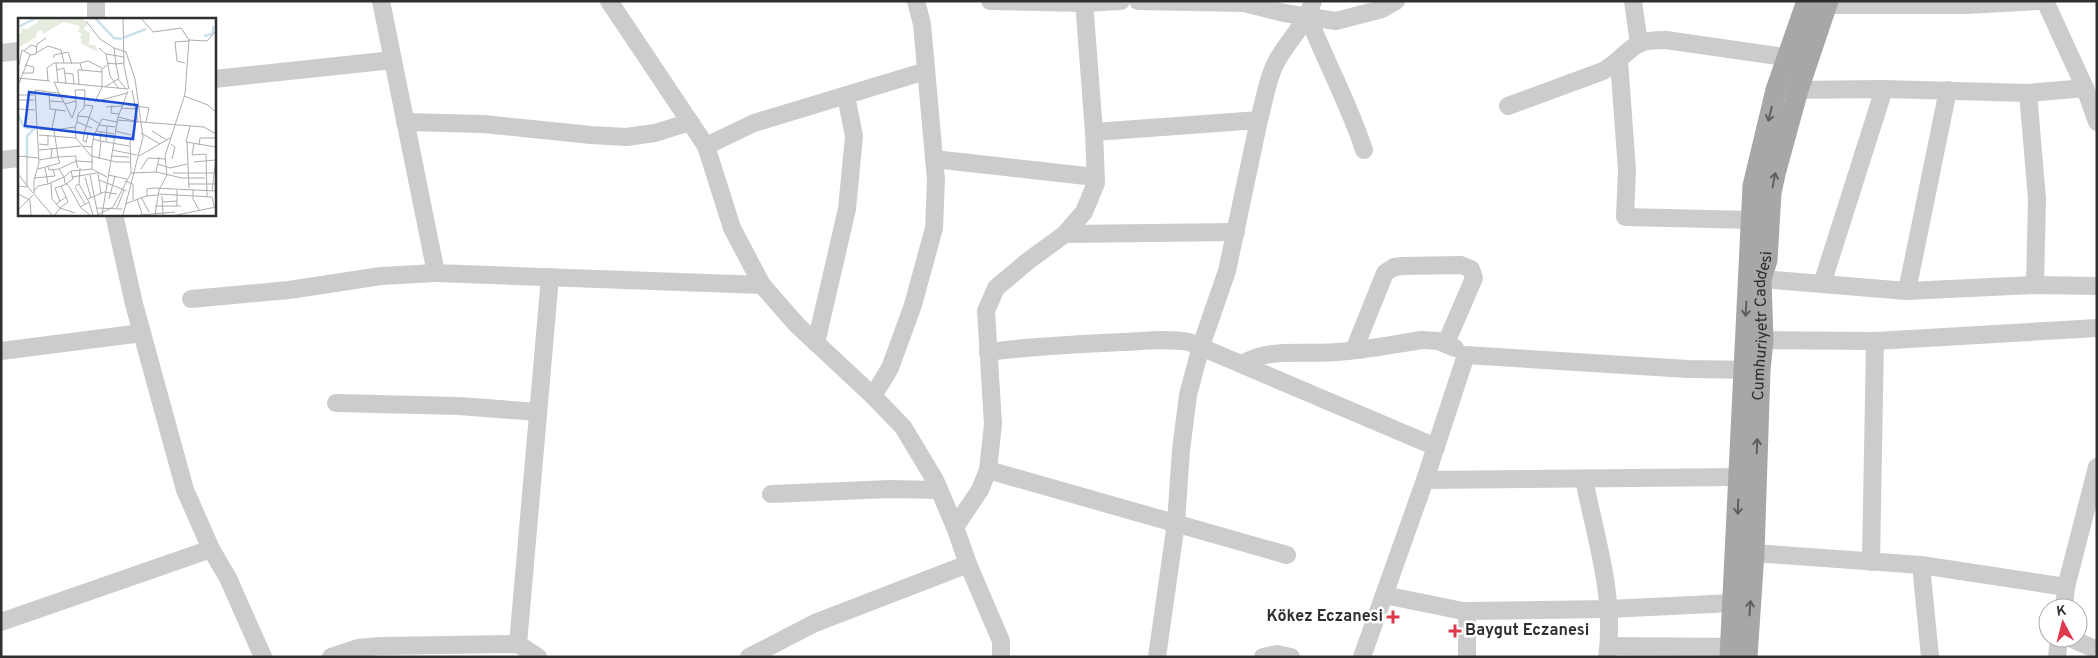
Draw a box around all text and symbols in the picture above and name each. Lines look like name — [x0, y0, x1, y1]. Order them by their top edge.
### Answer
inset map — [18, 18, 215, 215]
one-way arrow — [1765, 105, 1774, 121]
one-way arrow — [1769, 172, 1779, 188]
street label: Cumhuriyetr Caddesi — [1749, 250, 1778, 401]
one-way arrow — [1741, 301, 1750, 317]
one-way arrow — [1753, 438, 1762, 454]
one-way arrow — [1733, 498, 1743, 514]
north arrow — [2038, 598, 2088, 648]
one-way arrow — [1745, 600, 1755, 616]
text: K — [2056, 603, 2068, 621]
place label: Kökez Eczanesi — [1267, 607, 1383, 627]
marker: Kökez Eczanesi — [1387, 611, 1399, 623]
place label: Baygut Eczanesi — [1465, 621, 1589, 641]
marker: Baygut Eczanesi — [1449, 625, 1461, 637]

